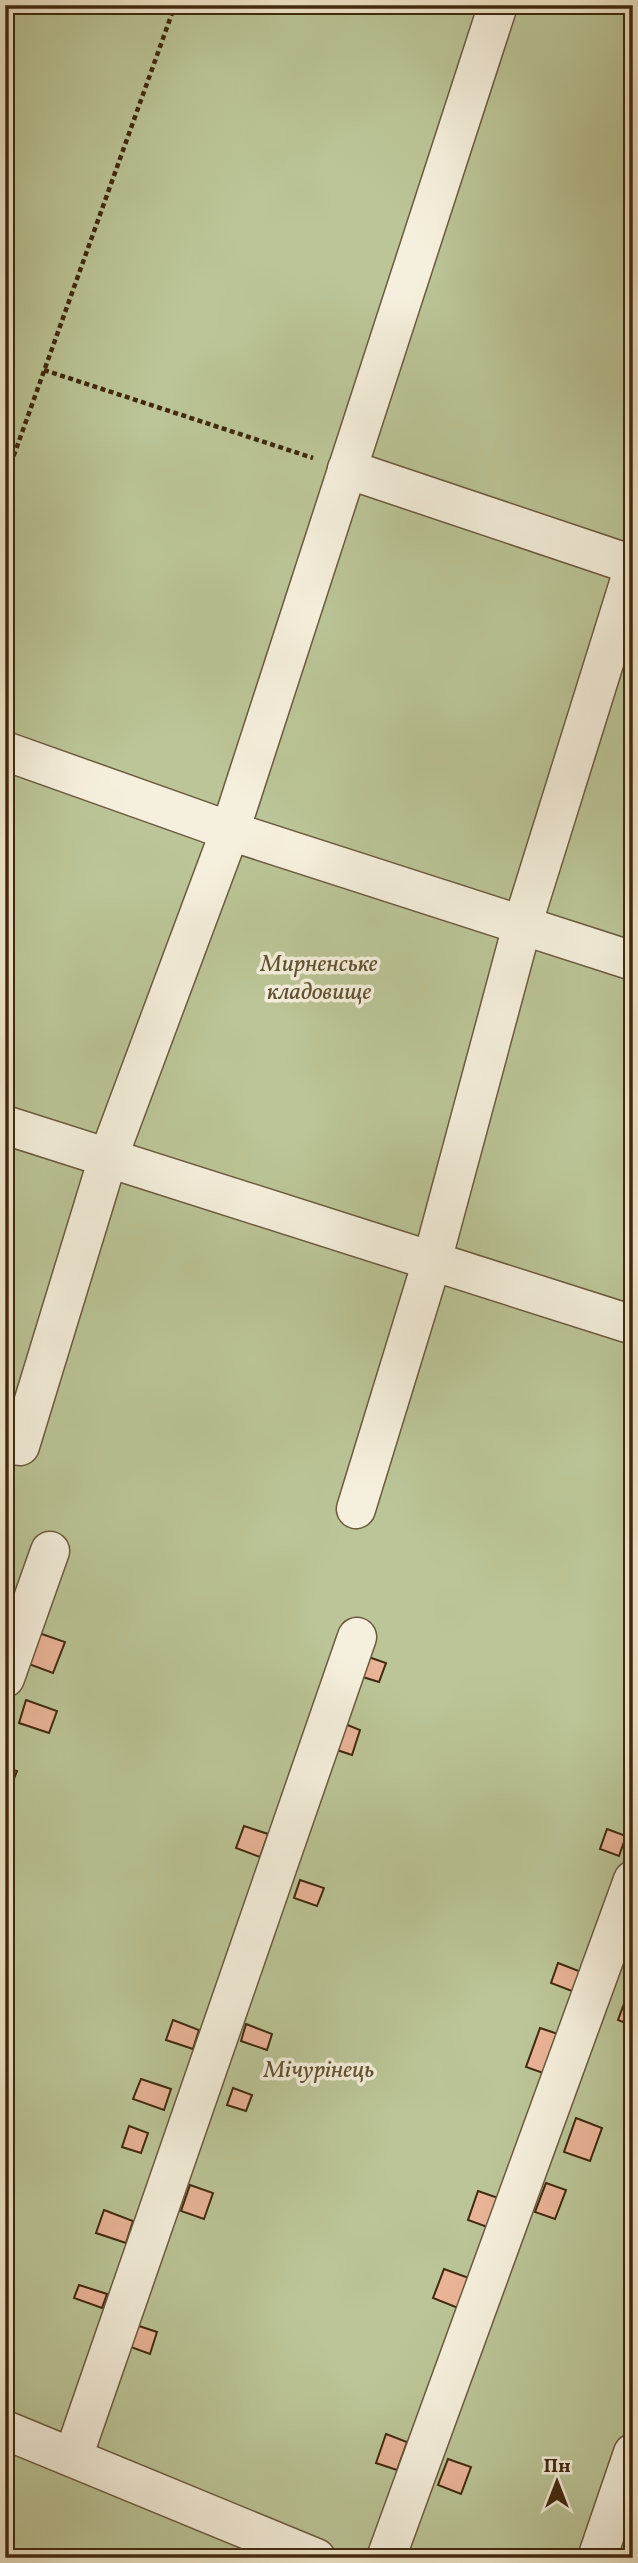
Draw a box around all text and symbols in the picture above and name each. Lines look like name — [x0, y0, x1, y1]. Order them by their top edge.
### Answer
park label: Мирненське кладовище — [259, 948, 378, 1010]
park label: Мічурінець — [263, 2054, 374, 2088]
north arrow — [522, 2448, 592, 2518]
text: Пн — [544, 2454, 570, 2480]

